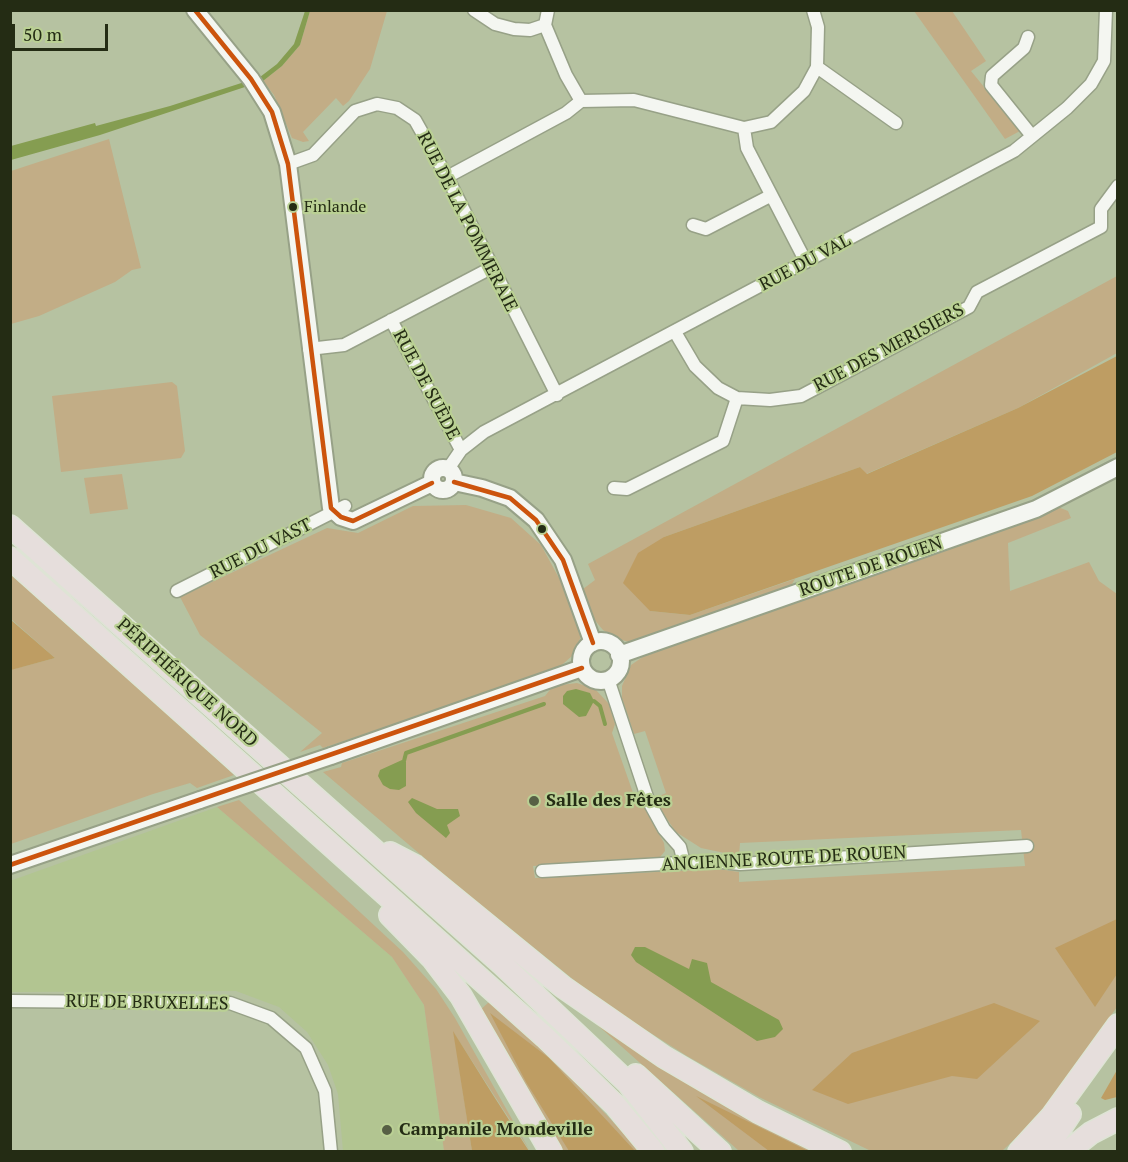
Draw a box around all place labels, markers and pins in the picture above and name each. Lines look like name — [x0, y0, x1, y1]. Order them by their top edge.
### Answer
place label: Finlande — [304, 197, 366, 217]
marker: Finlande — [287, 201, 299, 213]
unlabelled marker — [536, 523, 548, 535]
place label: Salle des Fêtes — [546, 790, 671, 812]
marker: Salle des Fêtes — [527, 794, 541, 808]
place label: Campanile Mondeville — [399, 1119, 593, 1141]
marker: Campanile Mondeville — [380, 1123, 394, 1137]

